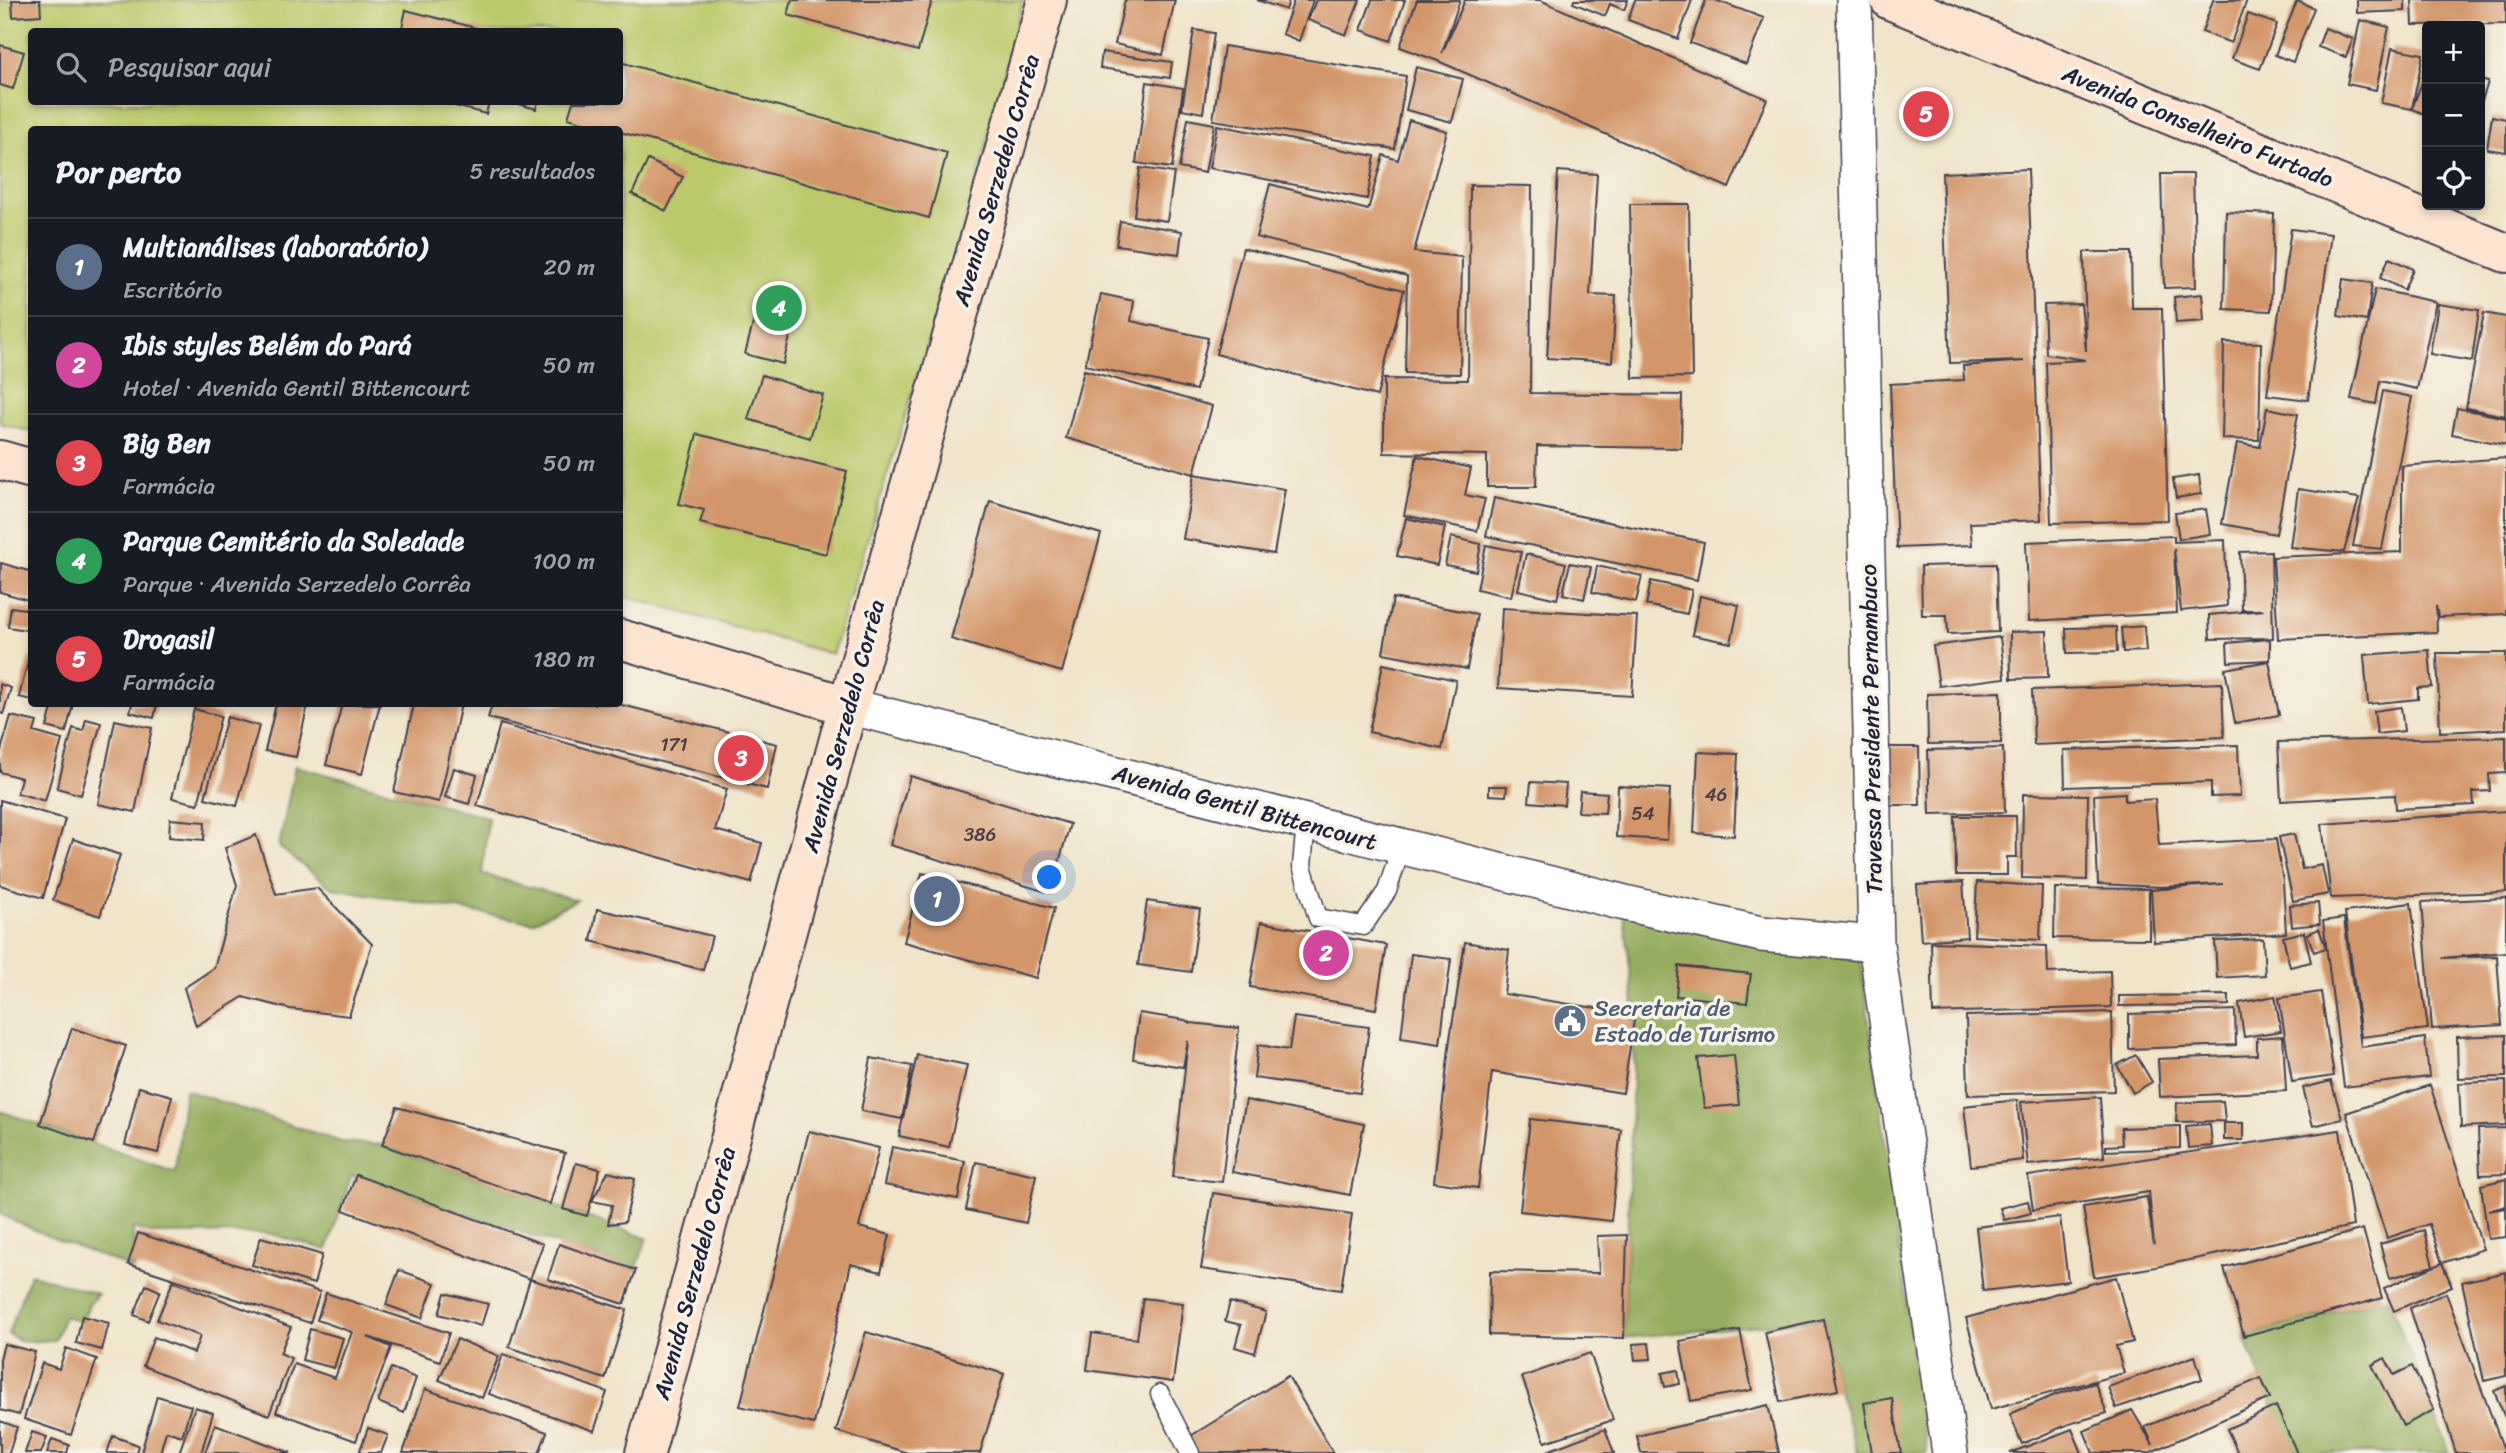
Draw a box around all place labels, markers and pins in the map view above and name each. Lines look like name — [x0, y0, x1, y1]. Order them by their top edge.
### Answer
pin: 5 — [1903, 88, 1949, 140]
pin: 4 — [756, 282, 802, 334]
pin: 3 — [718, 732, 764, 784]
pin: 1 — [914, 873, 960, 925]
pin: 2 — [1303, 927, 1349, 979]
place label: Secretaria de Estado de Turismo — [1594, 988, 1775, 1055]
public building icon: Secretaria de Estado de Turismo — [1551, 1002, 1589, 1040]

